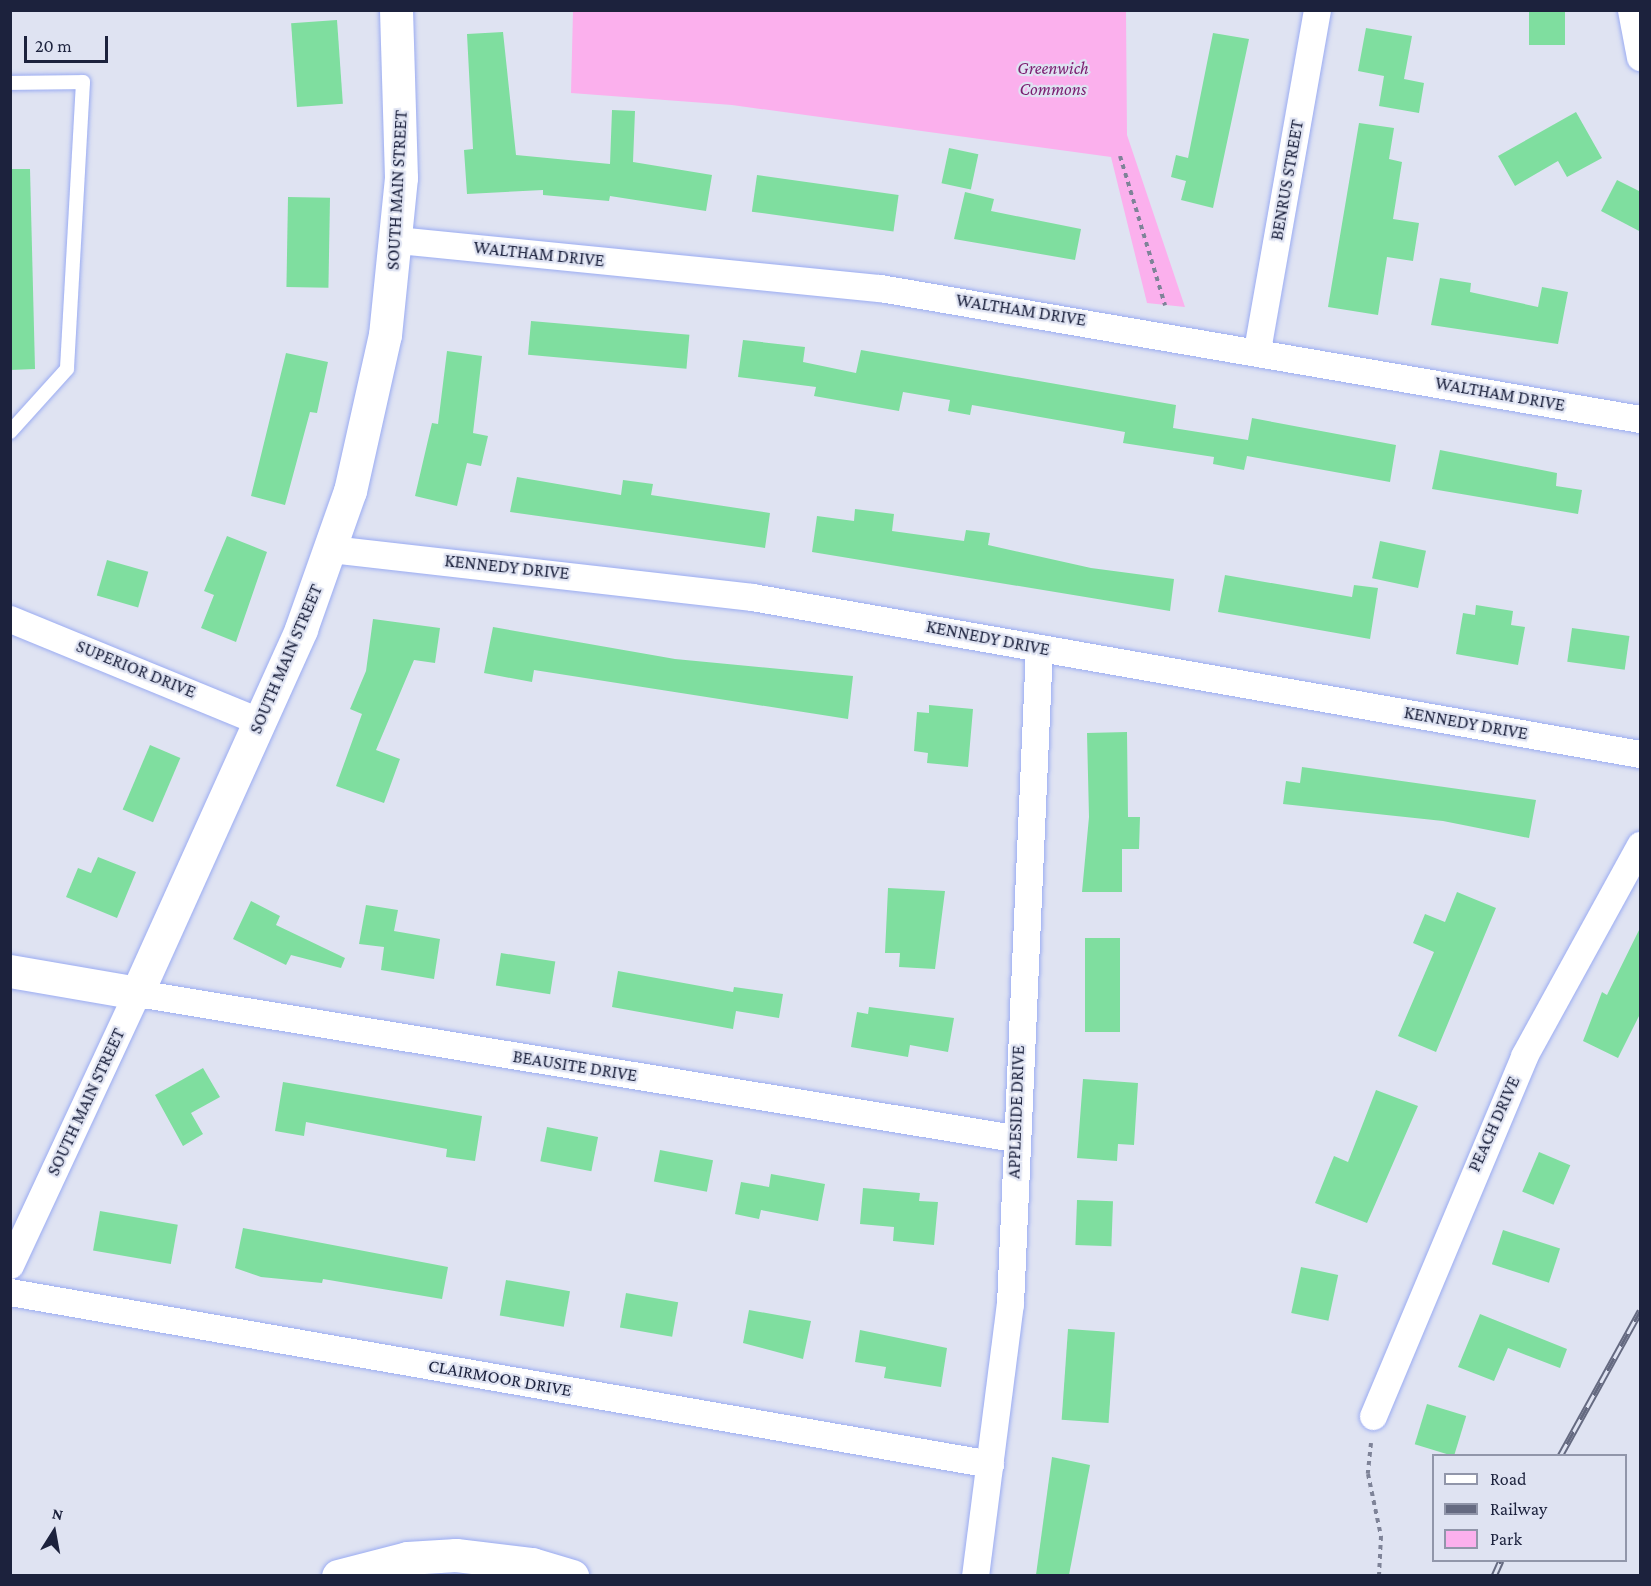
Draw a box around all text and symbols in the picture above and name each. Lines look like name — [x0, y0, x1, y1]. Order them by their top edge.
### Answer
scale bar — [27, 24, 111, 62]
text: 20 m — [35, 36, 72, 56]
park label: Greenwich Commons — [1017, 58, 1089, 100]
street label: SOUTH MAIN STREET — [382, 109, 412, 271]
street label: BENRUS STREET — [1266, 118, 1308, 242]
street label: WALTHAM DRIVE — [472, 236, 606, 272]
street label: WALTHAM DRIVE — [954, 289, 1088, 331]
street label: WALTHAM DRIVE — [1433, 372, 1567, 416]
street label: KENNEDY DRIVE — [444, 550, 570, 584]
street label: SOUTH MAIN STREET — [245, 581, 327, 737]
street label: KENNEDY DRIVE — [924, 615, 1052, 661]
street label: SUPERIOR DRIVE — [73, 635, 199, 703]
street label: KENNEDY DRIVE — [1402, 701, 1530, 745]
street label: SOUTH MAIN STREET — [42, 1025, 130, 1179]
street label: APPLESIDE DRIVE — [1003, 1045, 1029, 1179]
street label: BEAUSITE DRIVE — [511, 1046, 639, 1086]
street label: PEACH DRIVE — [1463, 1073, 1525, 1175]
street label: CLAIRMOOR DRIVE — [427, 1355, 573, 1401]
legend — [1432, 1454, 1627, 1562]
text: Road — [1490, 1469, 1527, 1489]
text: Railway — [1490, 1499, 1547, 1519]
north arrow — [24, 1502, 84, 1562]
text: N — [51, 1504, 65, 1523]
text: Park — [1490, 1529, 1522, 1549]

